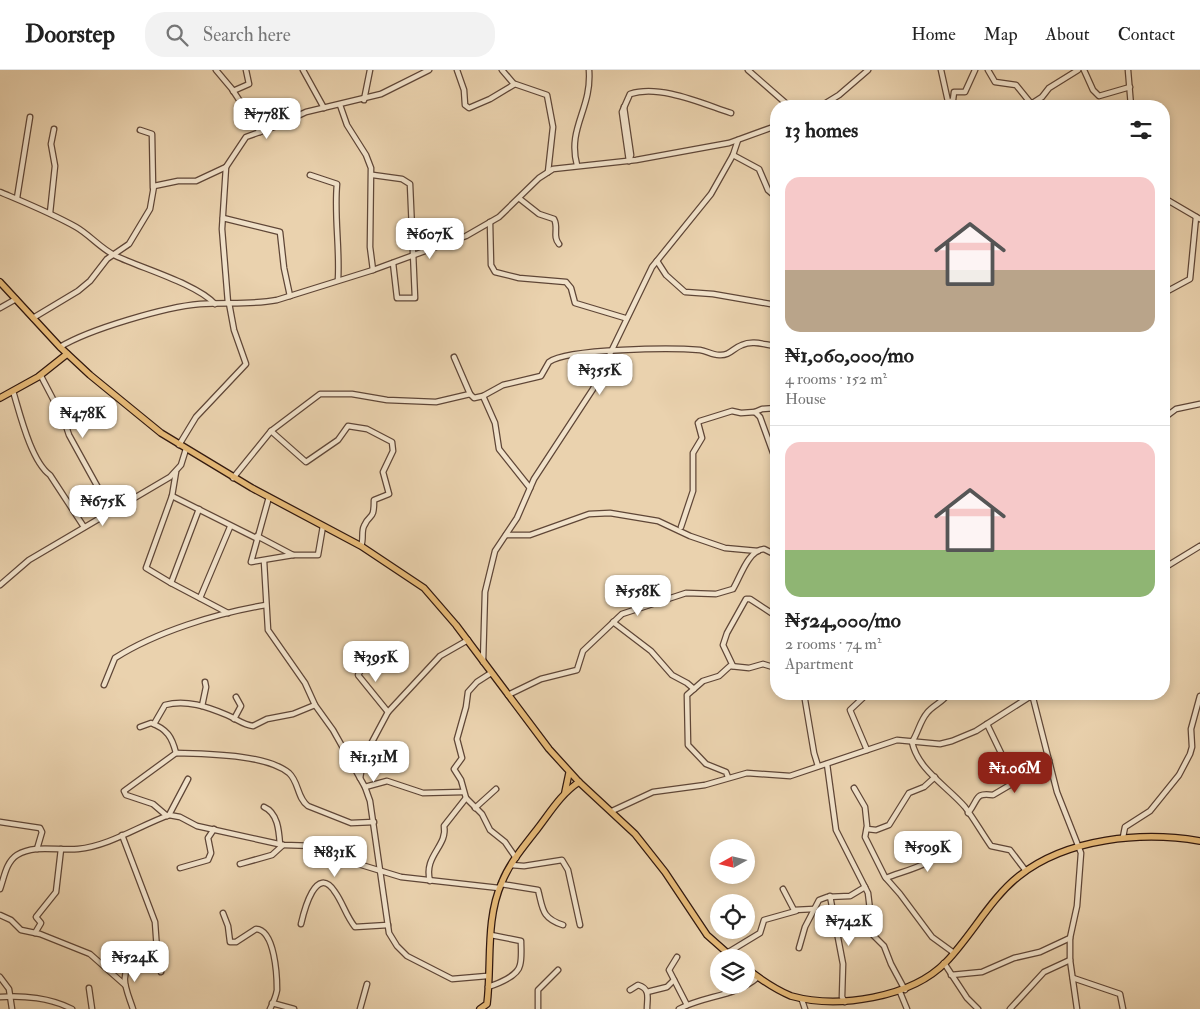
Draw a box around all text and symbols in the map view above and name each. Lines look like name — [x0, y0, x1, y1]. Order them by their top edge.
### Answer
search box — [145, 12, 495, 57]
text: Doorstep — [25, 19, 115, 50]
icon: search — [163, 21, 191, 49]
text: Search here — [203, 23, 291, 47]
text: Home — [911, 23, 956, 46]
text: Map — [984, 23, 1018, 46]
text: About — [1046, 23, 1090, 46]
text: Contact — [1118, 23, 1175, 46]
pin: ₦778K — [232, 98, 302, 140]
text: ₦778K — [245, 104, 289, 124]
icon: filters — [1127, 116, 1155, 144]
text: 13 homes — [785, 117, 858, 144]
icon: home — [925, 209, 1015, 299]
pin: ₦607K — [395, 218, 465, 260]
text: ₦607K — [407, 224, 453, 244]
text: ₦1,060,000/mo — [785, 342, 914, 369]
pin: ₦355K — [565, 354, 635, 396]
text: ₦355K — [579, 360, 621, 380]
text: 4 rooms · 152 m² — [785, 369, 887, 389]
text: House — [785, 389, 826, 409]
pin: ₦478K — [48, 396, 118, 439]
text: ₦478K — [60, 403, 106, 423]
icon: home — [925, 475, 1015, 565]
pin: ₦675K — [68, 484, 138, 527]
text: ₦675K — [80, 491, 126, 511]
pin: ₦558K — [603, 574, 673, 617]
text: ₦558K — [616, 581, 660, 601]
text: ₦524,000/mo — [785, 607, 901, 634]
text: 2 rooms · 74 m² — [785, 634, 881, 654]
pin: ₦395K — [341, 640, 411, 683]
text: ₦395K — [354, 647, 398, 667]
text: Apartment — [785, 654, 853, 674]
pin: ₦1.31M — [333, 740, 415, 783]
text: ₦1.31M — [350, 747, 398, 767]
pin: ₦1.06M — [974, 752, 1056, 794]
text: ₦1.06M — [989, 758, 1041, 778]
pin: ₦509K — [893, 830, 963, 873]
pin: ₦831K — [300, 836, 370, 878]
text: ₦509K — [905, 837, 951, 857]
north arrow — [710, 839, 755, 884]
map controls — [710, 839, 755, 994]
text: ₦831K — [314, 842, 356, 862]
button: locate — [710, 894, 755, 939]
pin: ₦742K — [814, 904, 884, 947]
text: ₦742K — [826, 911, 872, 931]
pin: ₦524K — [100, 940, 170, 983]
text: ₦524K — [112, 947, 158, 967]
button: layers — [710, 949, 755, 994]

